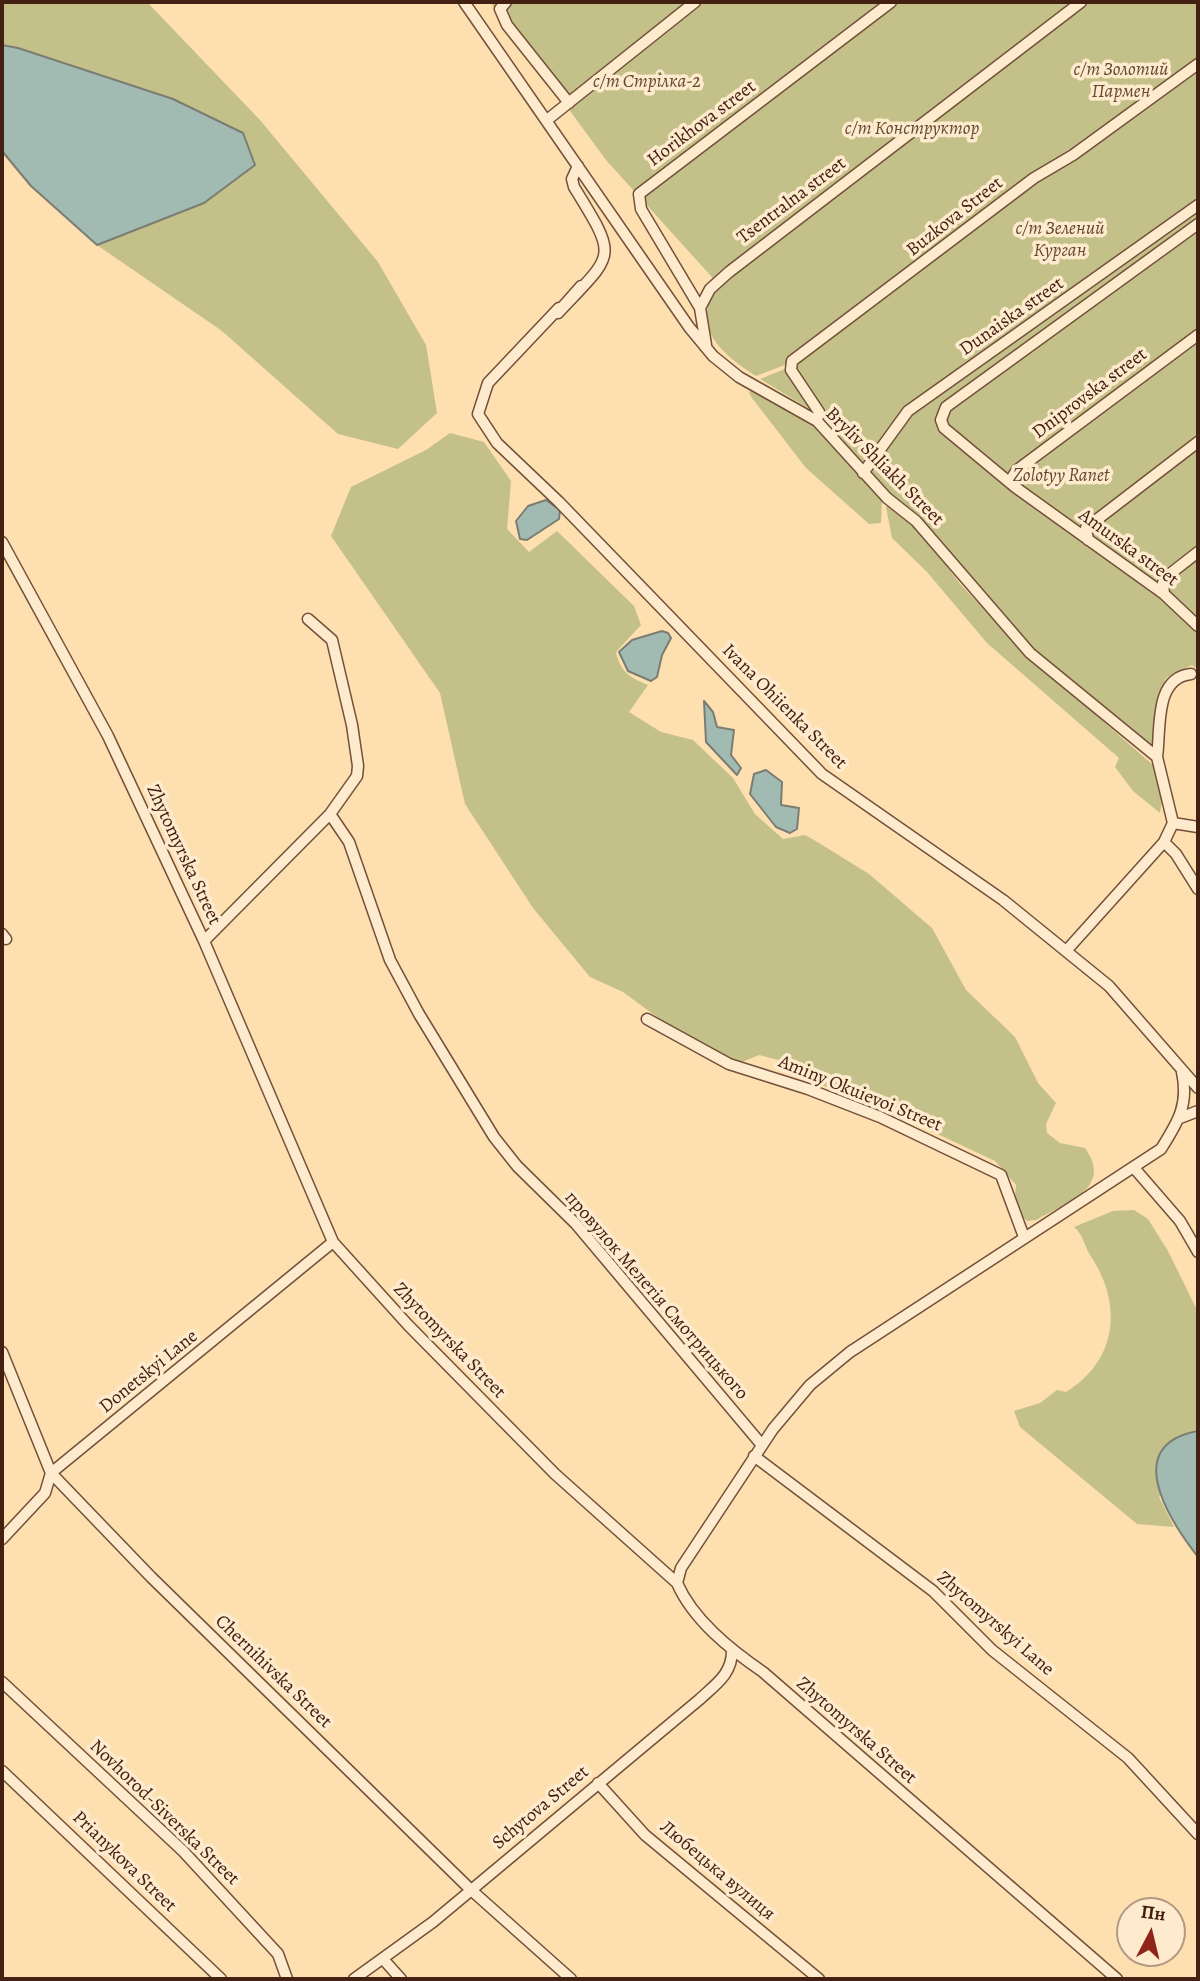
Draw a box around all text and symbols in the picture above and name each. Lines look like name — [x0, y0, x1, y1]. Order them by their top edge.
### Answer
park label: с/т Золотий Пармен — [1073, 59, 1169, 103]
park label: с/т Стрілка-2 — [593, 71, 701, 93]
street label: Horikhova street — [643, 76, 761, 172]
park label: с/т Конструктор — [845, 118, 979, 140]
street label: Tsentralna street — [733, 153, 851, 249]
street label: Buzkova Street — [902, 172, 1008, 262]
park label: с/т Зелений Курган — [1015, 218, 1105, 262]
street label: Dunaiska street — [956, 273, 1068, 361]
street label: Dniprovska street — [1028, 344, 1152, 444]
street label: Bryliv Shliakh Street — [820, 403, 948, 531]
park label: Zolotyy Ranet — [1013, 465, 1109, 487]
street label: Amurska street — [1074, 504, 1182, 592]
street label: Ivana Ohiienka Street — [717, 640, 851, 774]
street label: Zhytomyrska Street — [141, 781, 225, 929]
street label: Aminy Okuievoi Street — [775, 1051, 945, 1137]
street label: провулок Мелетія Смотрицького — [559, 1187, 753, 1405]
street label: Zhytomyrska Street — [388, 1278, 510, 1404]
street label: Donetskyi Lane — [95, 1325, 203, 1419]
street label: Zhytomyrskyi Lane — [932, 1567, 1058, 1681]
street label: Chernihivska Street — [210, 1610, 336, 1734]
street label: Zhytomyrska Street — [791, 1673, 921, 1789]
street label: Novhorod-Siverska Street — [84, 1735, 244, 1891]
street label: Schytova Street — [488, 1761, 594, 1855]
street label: Prianykova Street — [67, 1807, 181, 1917]
street label: Любецька вулиця — [655, 1816, 779, 1926]
north arrow — [1116, 1897, 1186, 1967]
text: Пн — [1139, 1899, 1167, 1928]

